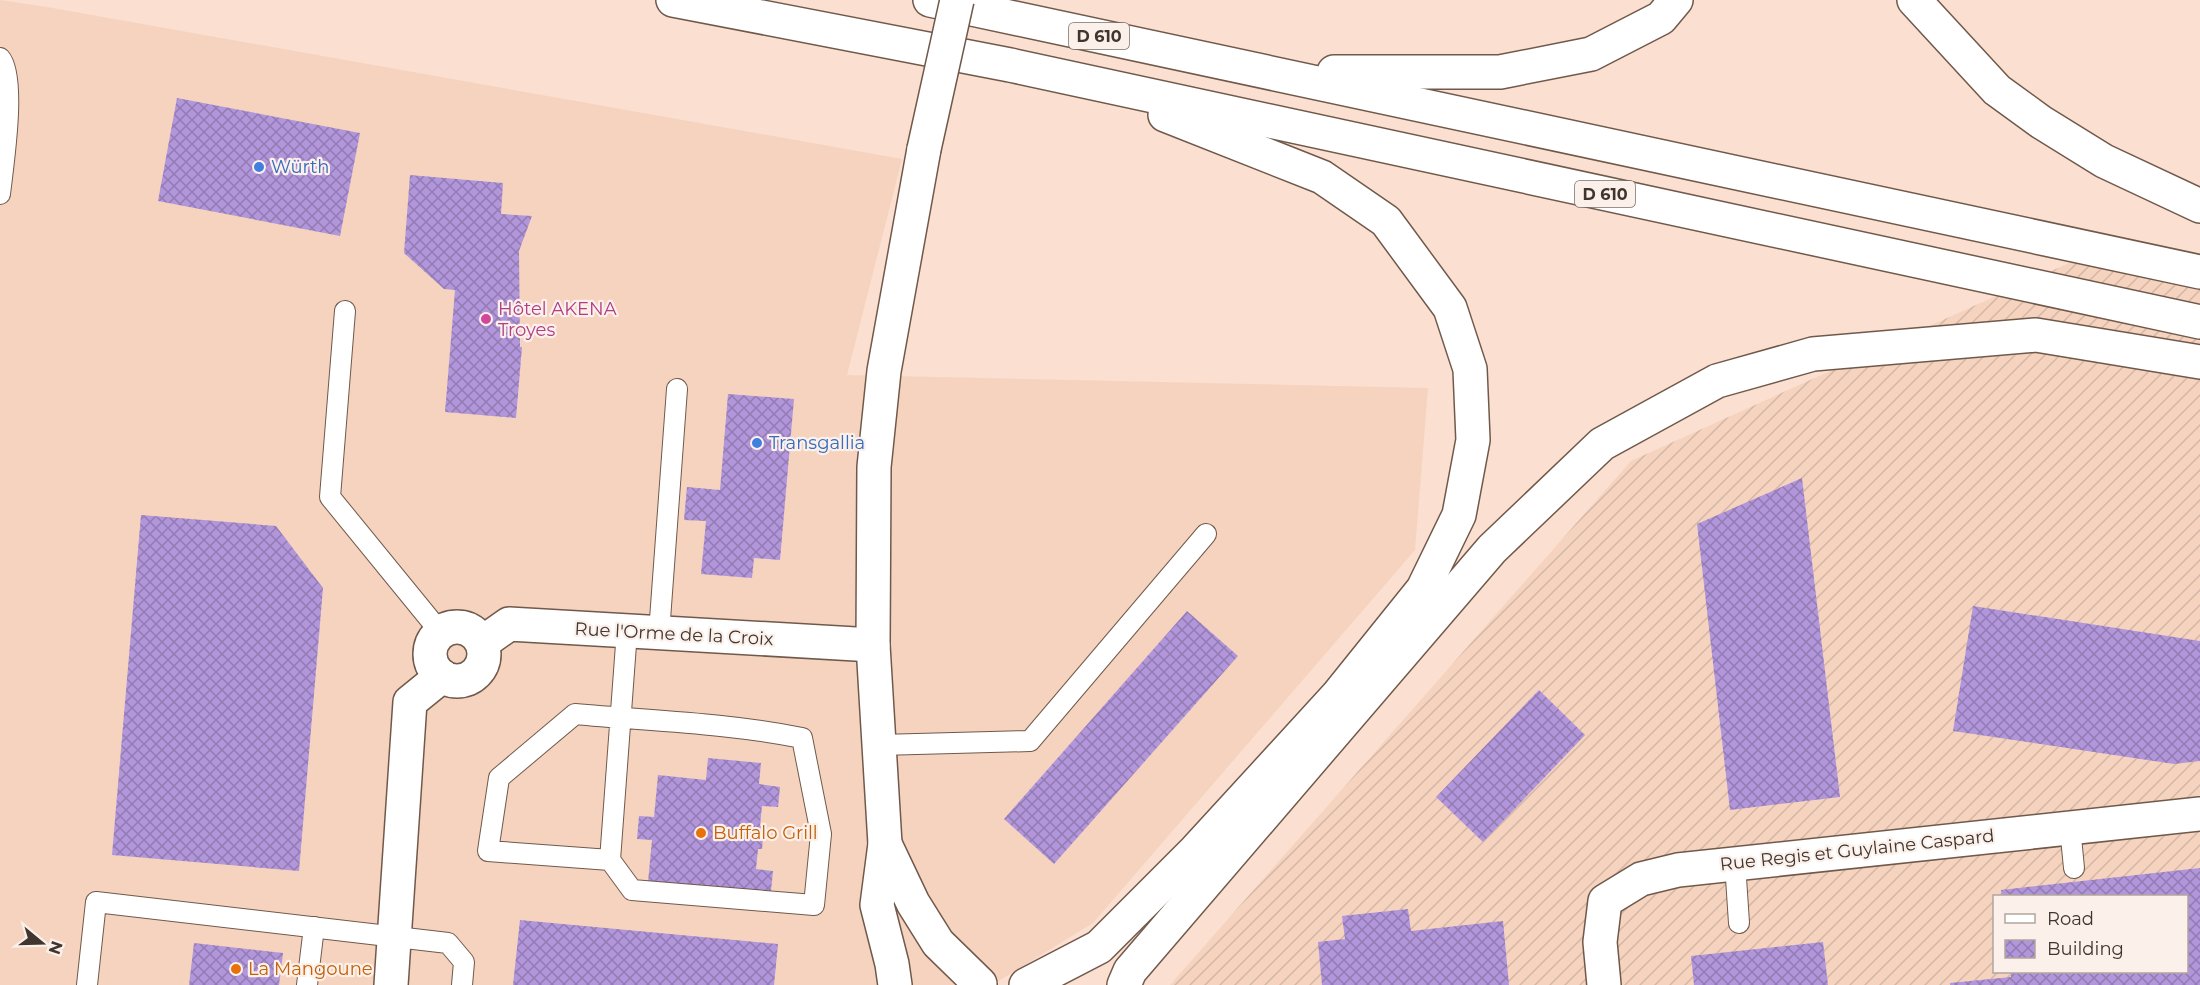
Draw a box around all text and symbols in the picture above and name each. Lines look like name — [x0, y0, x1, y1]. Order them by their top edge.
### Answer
road number: D 610 — [1069, 23, 1129, 49]
place label: Würth — [271, 156, 330, 178]
marker: Würth — [252, 160, 266, 174]
road number: D 610 — [1575, 181, 1635, 207]
place label: Hôtel AKENA Troyes — [498, 298, 617, 341]
marker: Hôtel AKENA Troyes — [479, 312, 493, 326]
place label: Transgallia — [769, 432, 865, 454]
marker: Transgallia — [750, 436, 764, 450]
street label: Rue l'Orme de la Croix — [574, 618, 774, 650]
place label: Buffalo Grill — [713, 822, 818, 844]
street label: Rue Regis et Guylaine Caspard — [1719, 825, 1995, 875]
marker: Buffalo Grill — [694, 826, 708, 840]
legend — [1993, 895, 2188, 973]
text: Road — [2047, 908, 2094, 930]
north arrow — [12, 913, 72, 973]
text: Building — [2047, 938, 2124, 960]
text: N — [45, 939, 67, 957]
place label: La Mangoune — [248, 958, 373, 980]
marker: La Mangoune — [229, 962, 243, 976]

